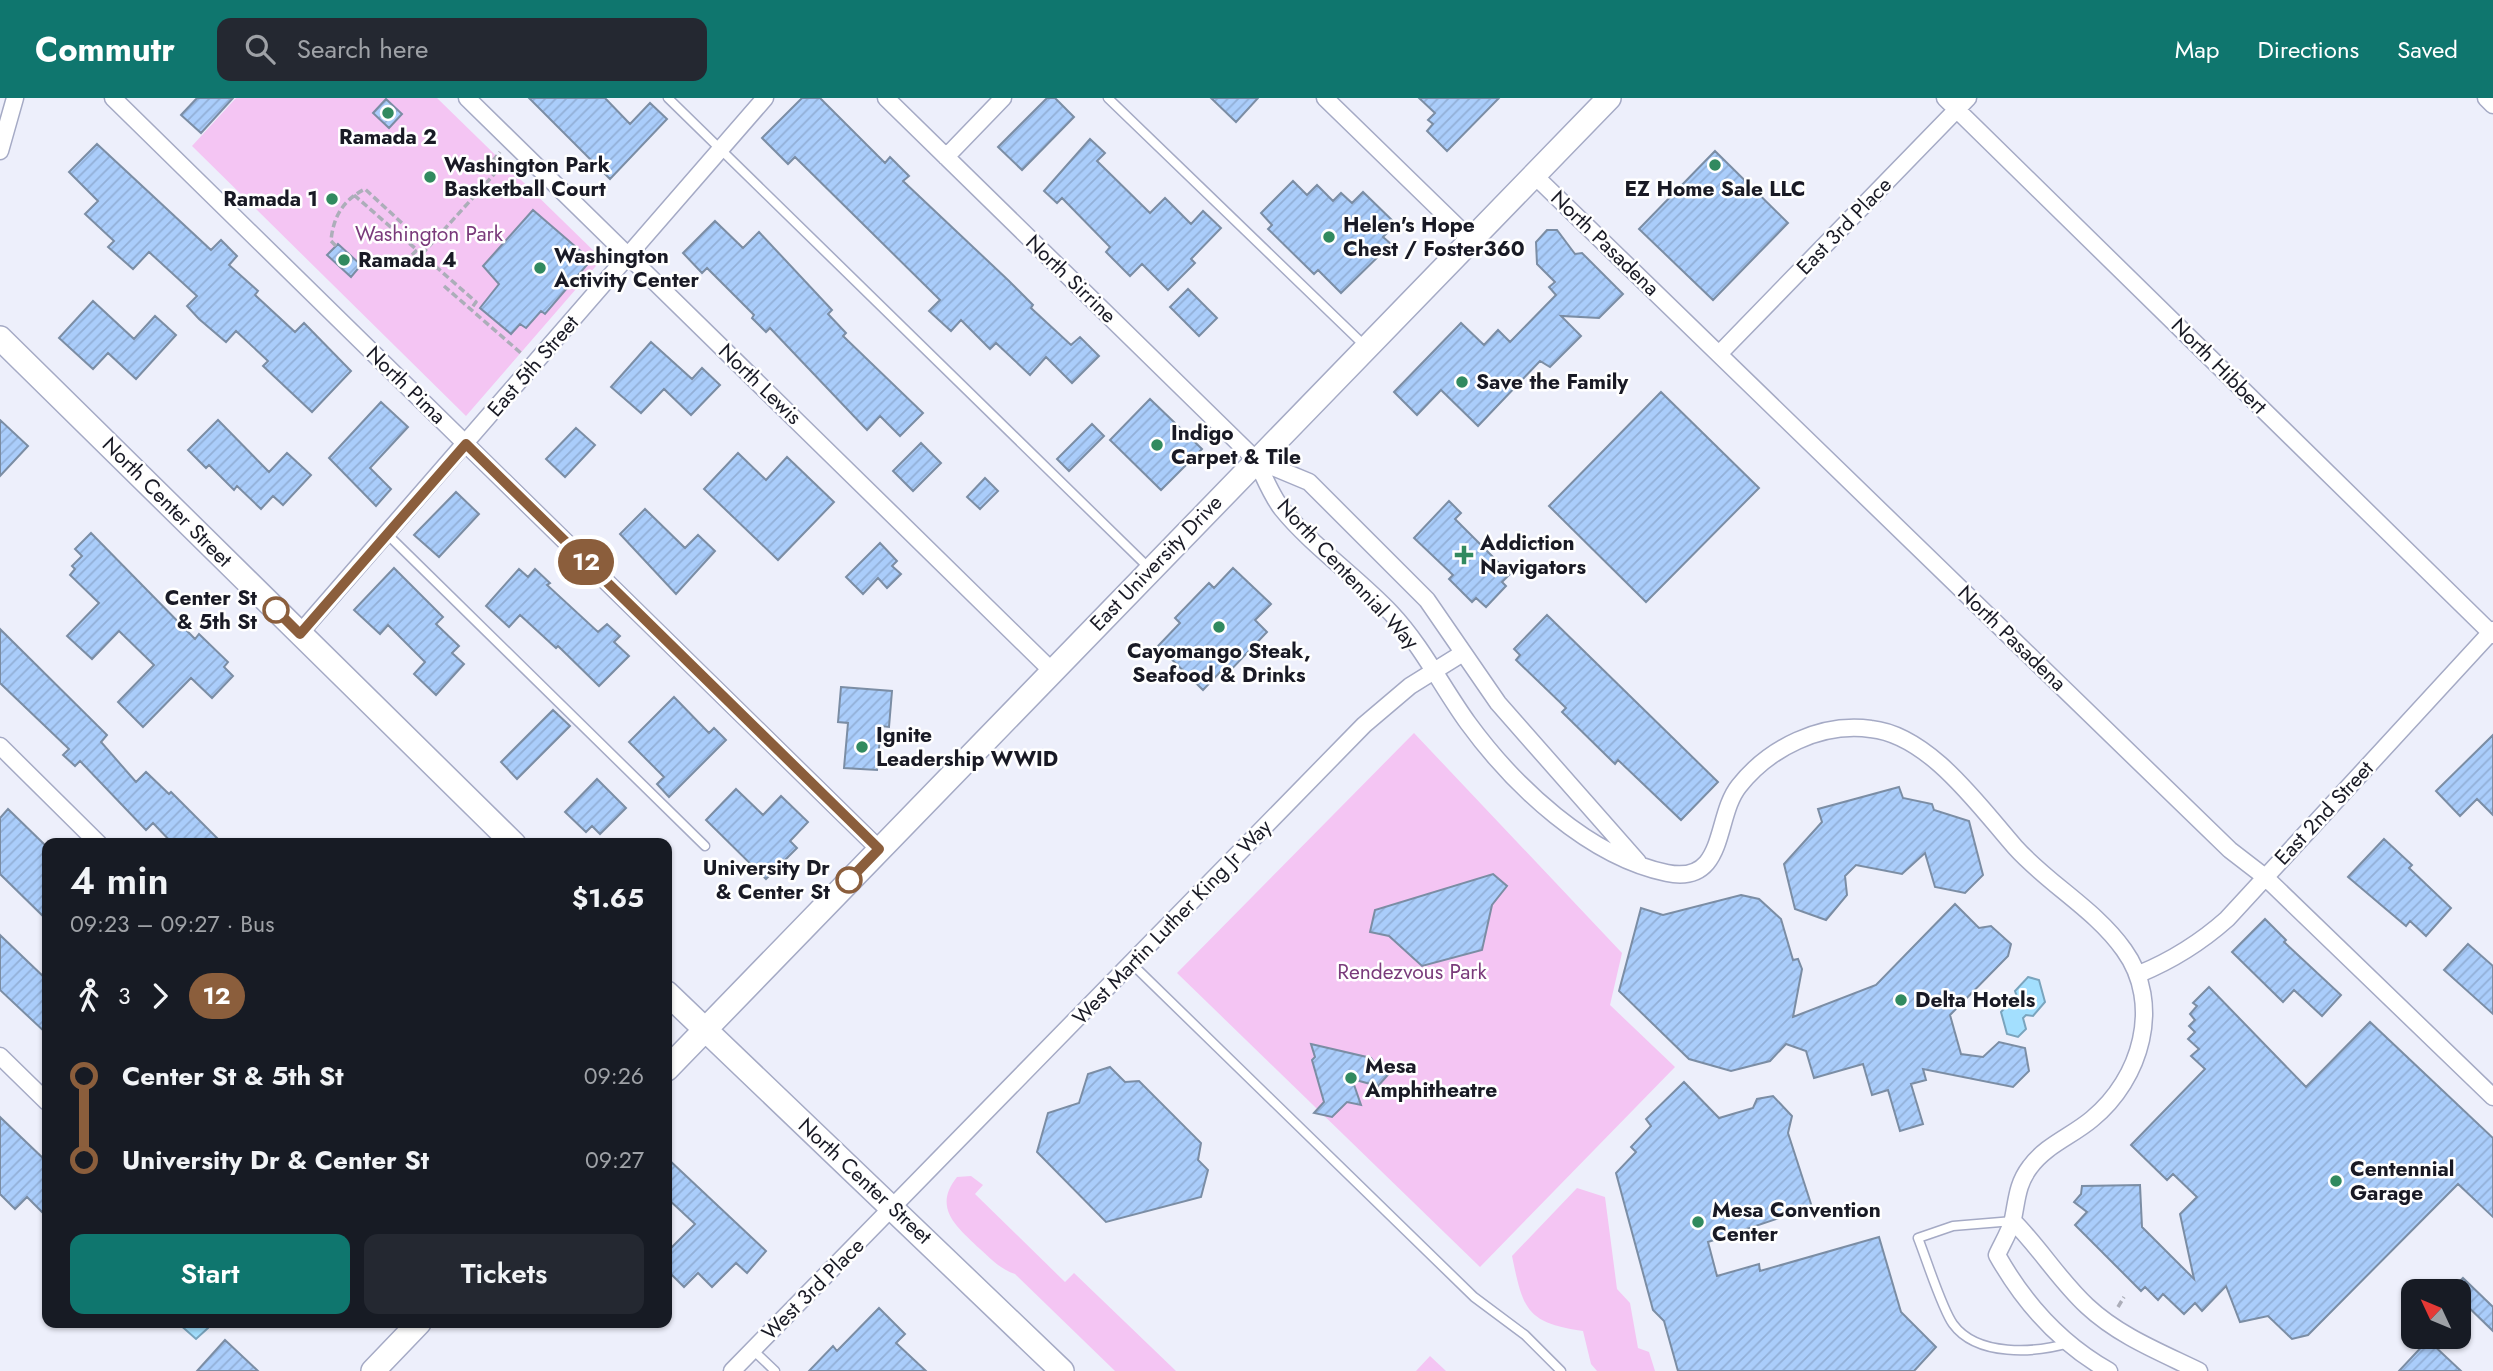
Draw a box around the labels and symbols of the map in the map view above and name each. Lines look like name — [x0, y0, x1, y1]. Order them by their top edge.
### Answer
marker: Ramada 2 — [380, 105, 396, 121]
place label: Ramada 2 — [339, 122, 437, 152]
place label: Washington Park Basketball Court — [444, 150, 610, 204]
marker: EZ Home Sale LLC — [1707, 157, 1723, 173]
marker: Washington Park Basketball Court — [422, 169, 438, 185]
street label: East 3rd Place — [1790, 170, 1899, 282]
place label: EZ Home Sale LLC — [1624, 174, 1806, 204]
street label: North Pasadena — [1544, 183, 1666, 303]
place label: Ramada 1 — [223, 184, 318, 214]
marker: Ramada 1 — [324, 191, 340, 207]
place label: Helen's Hope Chest / Foster360 — [1343, 210, 1525, 264]
park label: Washington Park — [355, 219, 504, 249]
street label: North Sirrine — [1019, 228, 1123, 330]
marker: Helen's Hope Chest / Foster360 — [1321, 229, 1337, 245]
place label: Washington Activity Center — [553, 241, 700, 295]
place label: Ramada 4 — [358, 245, 457, 275]
marker: Ramada 4 — [336, 252, 352, 268]
marker: Washington Activity Center — [532, 260, 548, 276]
street label: East 5th Street — [480, 309, 586, 423]
street label: North Hibbert — [2164, 311, 2274, 421]
street label: North Lewis — [712, 337, 808, 431]
street label: North Pima — [359, 339, 453, 431]
place label: Save the Family — [1476, 367, 1629, 397]
marker: Save the Family — [1454, 374, 1470, 390]
place label: Indigo Carpet & Tile — [1171, 418, 1301, 472]
street label: North Center Street — [95, 430, 239, 574]
marker: Indigo Carpet & Tile — [1149, 437, 1165, 453]
street label: East University Drive — [1083, 488, 1229, 638]
street label: North Centennial Way — [1270, 492, 1426, 656]
place label: Addiction Navigators — [1479, 528, 1587, 582]
line badge: 12 — [554, 539, 618, 585]
marker: Addiction Navigators — [1454, 545, 1474, 565]
street label: North Pasadena — [1951, 578, 2073, 698]
place label: Center St & 5th St — [165, 583, 257, 637]
marker: Center St & 5th St — [263, 597, 289, 623]
marker: Cayomango Steak, Seafood & Drinks — [1211, 619, 1227, 635]
place label: Cayomango Steak, Seafood & Drinks — [1127, 636, 1311, 690]
place label: Ignite Leadership WWID — [876, 720, 1058, 774]
marker: Ignite Leadership WWID — [854, 739, 870, 755]
street label: East 2nd Street — [2268, 754, 2380, 872]
street label: West Martin Luther King Jr Way — [1066, 812, 1279, 1031]
place label: University Dr & Center St — [703, 853, 830, 907]
marker: University Dr & Center St — [836, 867, 862, 893]
park label: Rendezvous Park — [1337, 957, 1488, 987]
place label: Delta Hotels — [1915, 985, 2036, 1015]
marker: Delta Hotels — [1893, 992, 1909, 1008]
place label: Mesa Amphitheatre — [1364, 1051, 1497, 1105]
marker: Mesa Amphitheatre — [1343, 1070, 1359, 1086]
street label: North Center Street — [792, 1111, 938, 1251]
place label: Centennial Garage — [2350, 1154, 2454, 1208]
marker: Centennial Garage — [2328, 1173, 2344, 1189]
place label: Mesa Convention Center — [1712, 1195, 1881, 1249]
marker: Mesa Convention Center — [1690, 1214, 1706, 1230]
street label: West 3rd Place — [755, 1231, 871, 1347]
north arrow — [2401, 1279, 2471, 1349]

